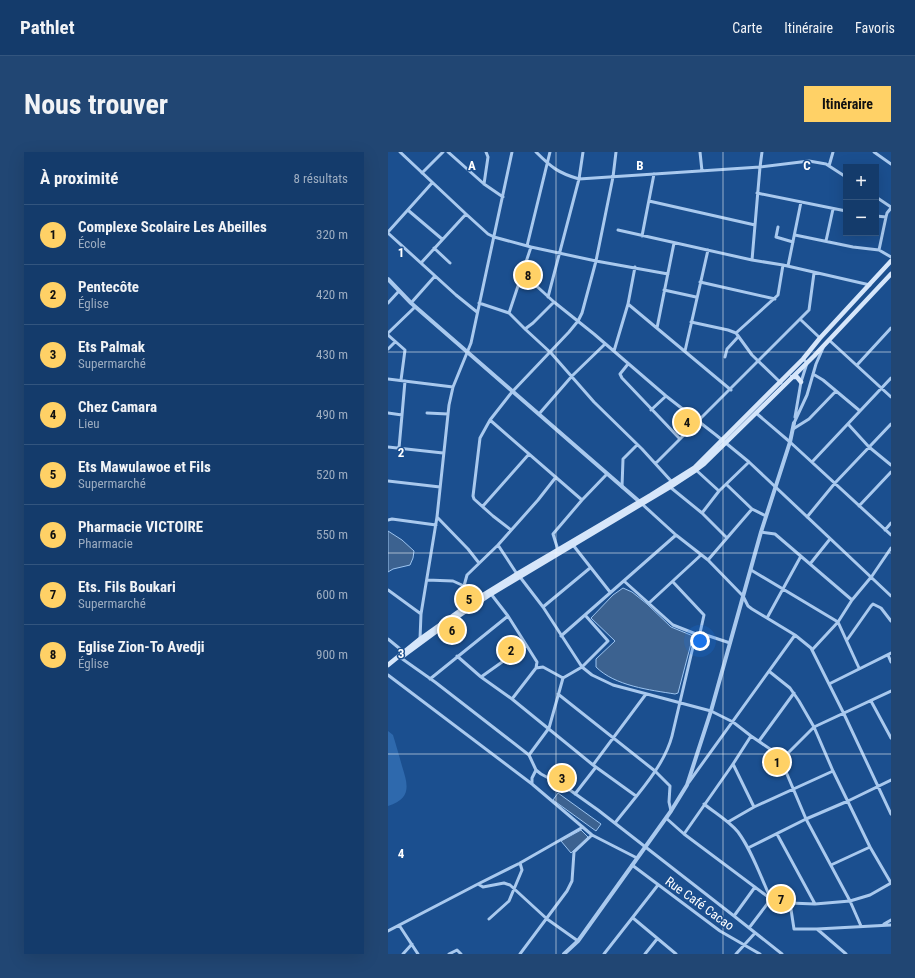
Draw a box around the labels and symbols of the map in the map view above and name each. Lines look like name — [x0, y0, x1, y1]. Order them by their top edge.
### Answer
text: A — [468, 158, 476, 173]
text: B — [636, 158, 644, 173]
text: C — [803, 158, 811, 173]
text: 1 — [398, 245, 404, 260]
pin: 8 — [515, 260, 541, 290]
pin: 4 — [674, 407, 700, 437]
text: 2 — [398, 445, 405, 460]
pin: 5 — [456, 584, 482, 614]
pin: 6 — [439, 615, 465, 645]
your location — [690, 631, 710, 651]
pin: 2 — [498, 635, 524, 665]
text: 3 — [398, 646, 404, 661]
pin: 1 — [764, 747, 790, 777]
pin: 3 — [549, 763, 575, 793]
text: 4 — [398, 846, 405, 861]
street label: Rue Café Cacao — [662, 873, 737, 933]
pin: 7 — [768, 884, 794, 914]

